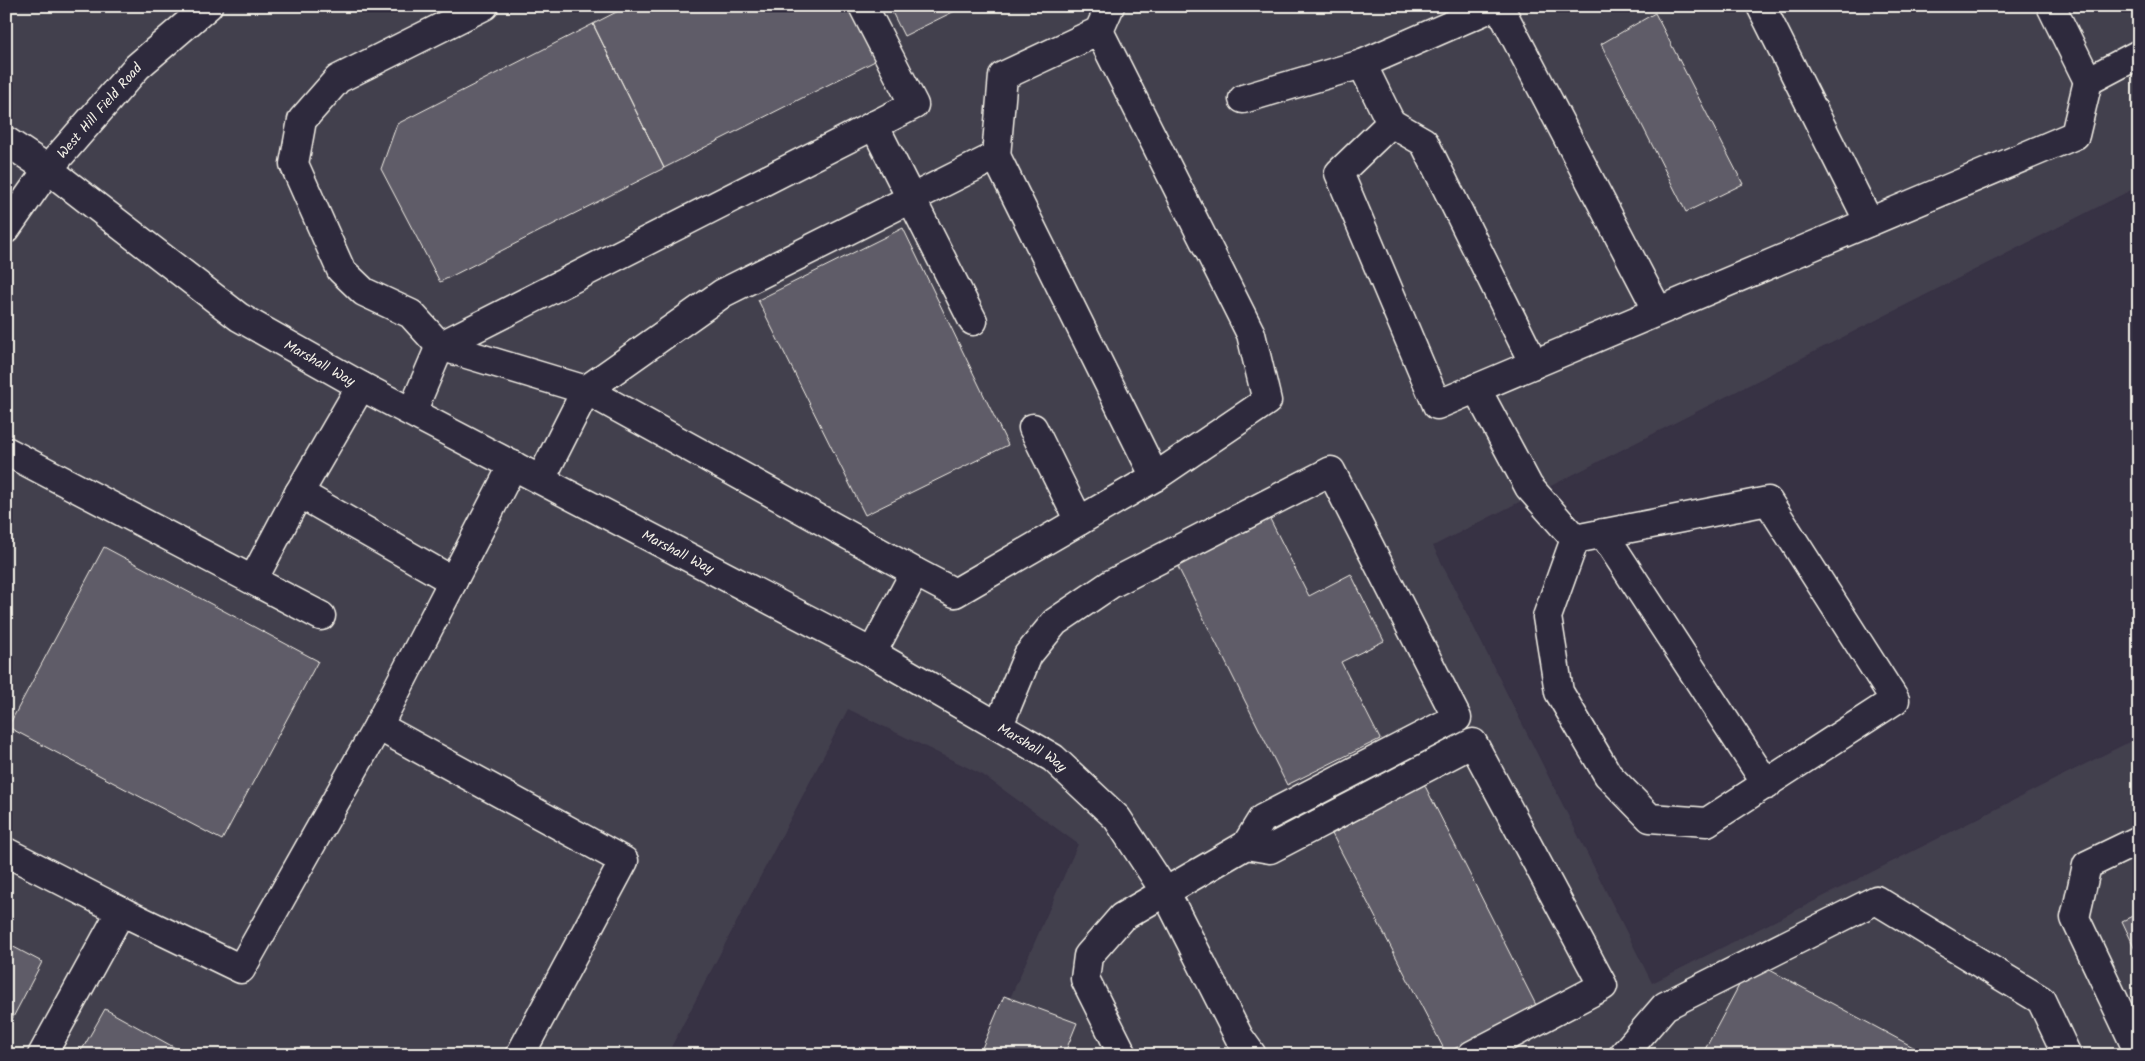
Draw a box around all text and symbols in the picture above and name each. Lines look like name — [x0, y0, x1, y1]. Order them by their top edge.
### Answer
street label: West Hill Field Road — [52, 58, 148, 164]
street label: Marshall Way — [280, 335, 360, 393]
street label: Marshall Way — [638, 525, 718, 581]
street label: Marshall Way — [993, 718, 1072, 778]

